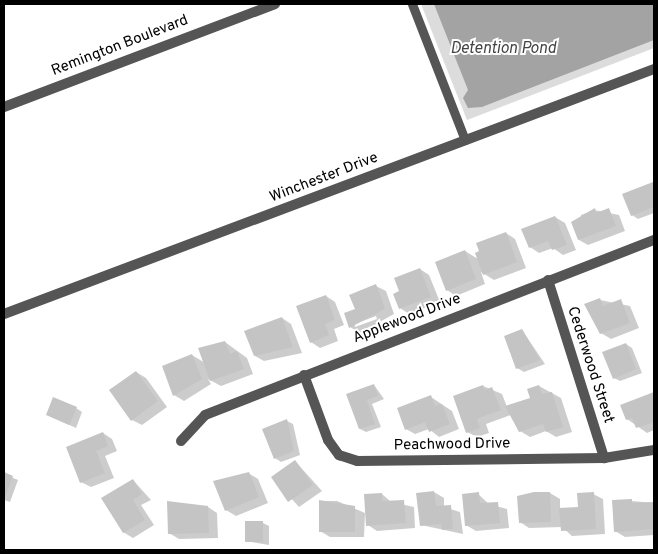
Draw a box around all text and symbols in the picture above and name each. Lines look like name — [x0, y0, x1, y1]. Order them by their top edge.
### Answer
street label: Remington Boulevard — [49, 12, 191, 80]
water label: Detention Pond — [450, 39, 556, 59]
street label: Winchester Drive — [267, 149, 381, 207]
street label: Applewood Drive — [350, 290, 464, 348]
street label: Cederwood Street — [563, 304, 617, 426]
street label: Peachwood Drive — [394, 435, 510, 455]

